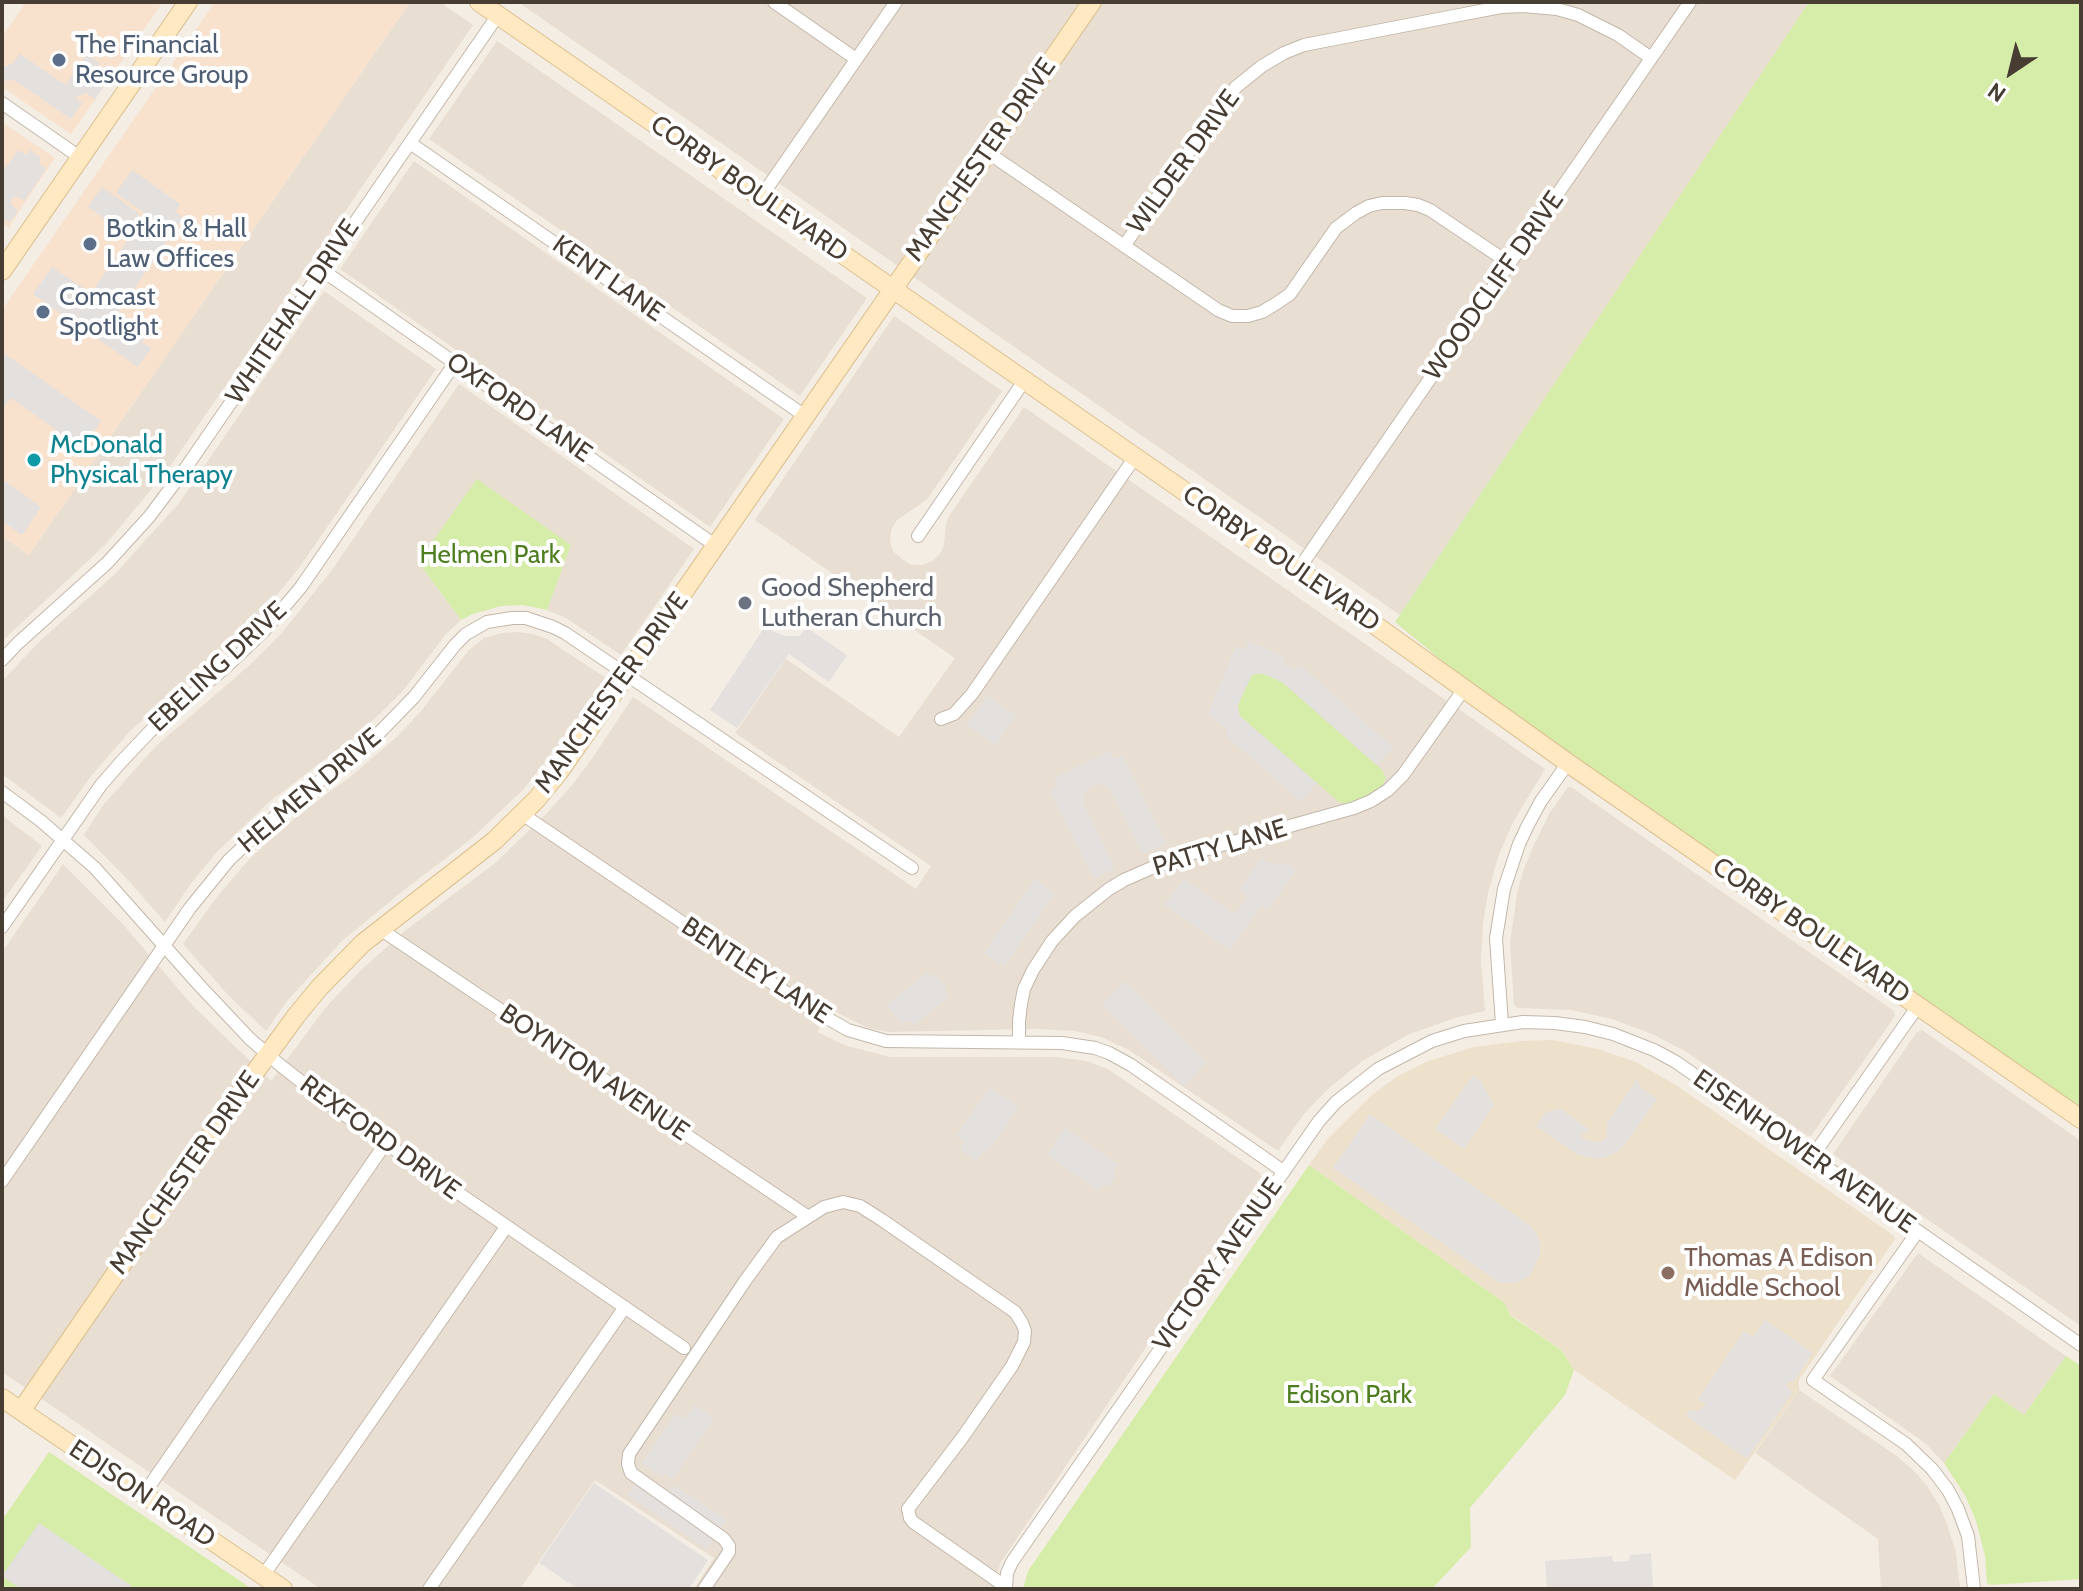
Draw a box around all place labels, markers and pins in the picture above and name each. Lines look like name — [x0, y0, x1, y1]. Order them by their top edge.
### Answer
place label: The Financial Resource Group — [75, 29, 248, 90]
marker: The Financial Resource Group — [50, 51, 68, 69]
place label: Botkin & Hall Law Offices — [106, 213, 247, 274]
marker: Botkin & Hall Law Offices — [81, 235, 99, 253]
place label: Comcast Spotlight — [59, 281, 159, 342]
marker: Comcast Spotlight — [34, 303, 52, 321]
place label: McDonald Physical Therapy — [50, 429, 233, 490]
marker: McDonald Physical Therapy — [25, 451, 43, 469]
place label: Good Shepherd Lutheran Church — [761, 572, 942, 634]
marker: Good Shepherd Lutheran Church — [736, 594, 754, 612]
place label: Thomas A Edison Middle School — [1684, 1242, 1873, 1304]
marker: Thomas A Edison Middle School — [1659, 1264, 1677, 1282]

